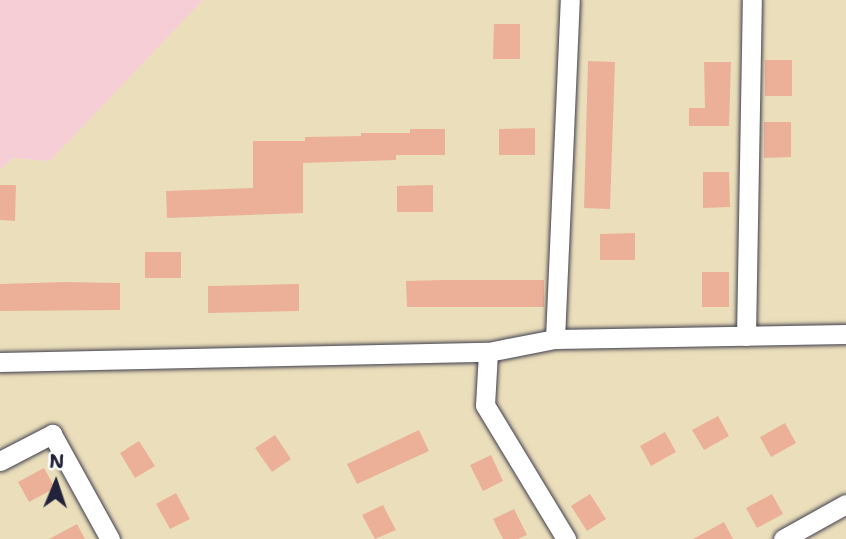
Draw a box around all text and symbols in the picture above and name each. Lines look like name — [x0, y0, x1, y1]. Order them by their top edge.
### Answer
north arrow — [21, 448, 91, 518]
text: N — [49, 449, 65, 474]

